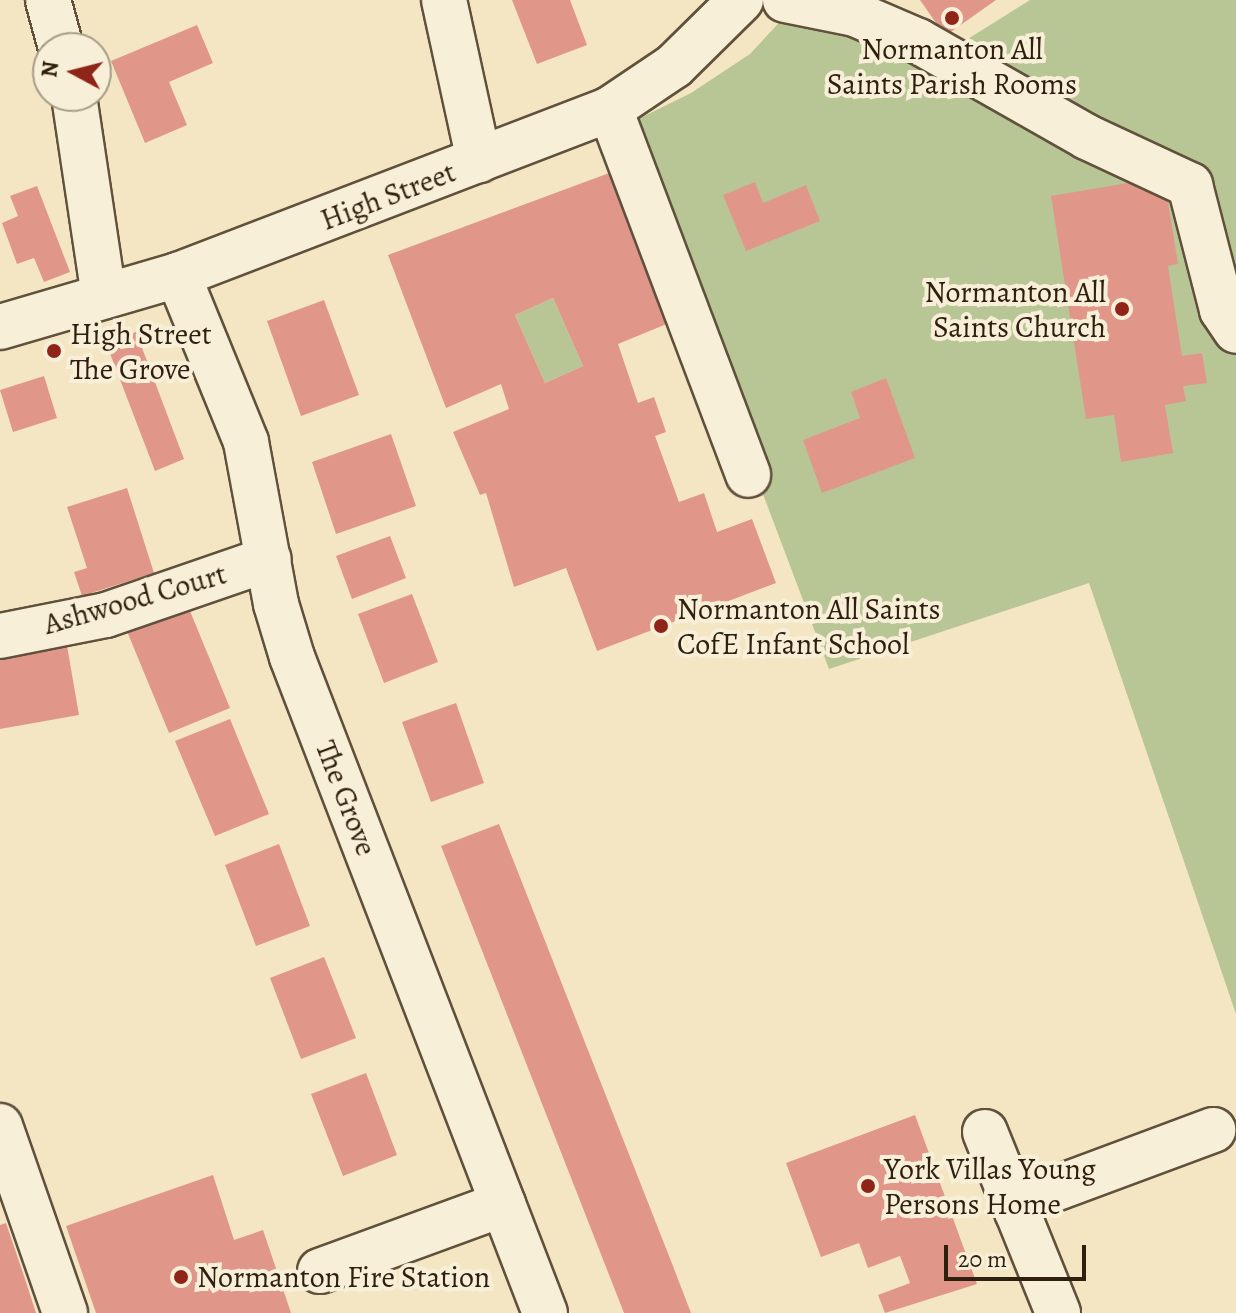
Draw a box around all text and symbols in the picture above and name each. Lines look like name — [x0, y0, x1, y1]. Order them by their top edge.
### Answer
marker: Normanton All Saints Parish Rooms — [943, 9, 961, 27]
place label: Normanton All Saints Parish Rooms — [827, 31, 1077, 102]
north arrow — [32, 32, 112, 112]
text: N — [34, 60, 66, 79]
street label: High Street — [315, 154, 461, 238]
place label: Normanton All Saints Church — [924, 274, 1106, 344]
marker: Normanton All Saints Church — [1113, 300, 1131, 318]
place label: High Street The Grove — [70, 316, 212, 386]
marker: High Street The Grove — [45, 342, 63, 360]
street label: Ashwood Court — [40, 556, 230, 642]
place label: Normanton All Saints CofE Infant School — [677, 591, 941, 662]
marker: Normanton All Saints CofE Infant School — [652, 617, 670, 635]
street label: The Grove — [308, 735, 384, 861]
place label: York Villas Young Persons Home — [884, 1151, 1096, 1222]
marker: York Villas Young Persons Home — [859, 1177, 877, 1195]
scale bar — [948, 1229, 1090, 1279]
text: 20 m — [958, 1243, 1007, 1275]
place label: Normanton Fire Station — [197, 1259, 490, 1295]
marker: Normanton Fire Station — [172, 1268, 190, 1286]

